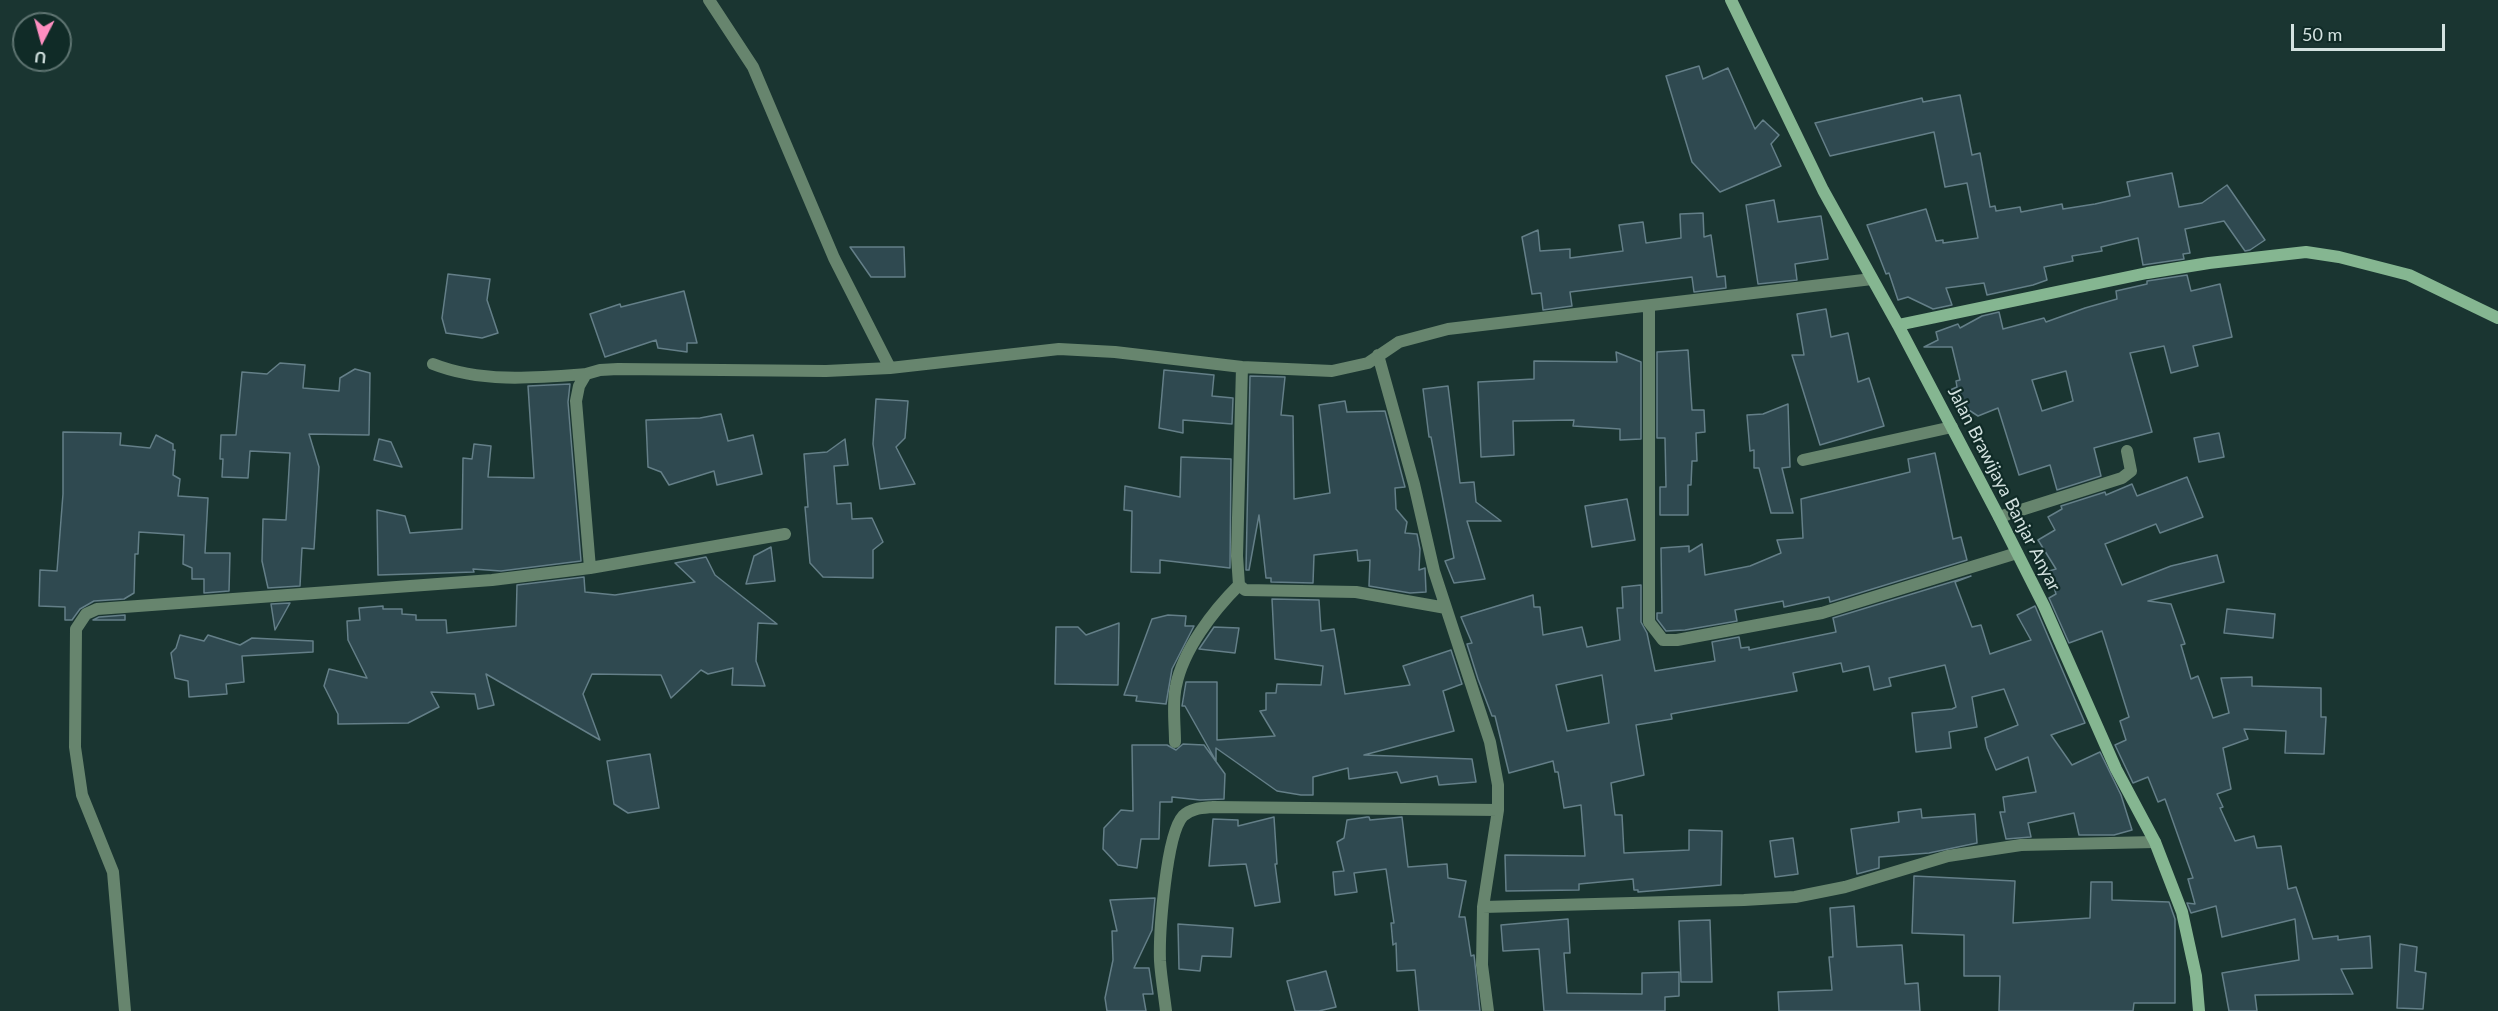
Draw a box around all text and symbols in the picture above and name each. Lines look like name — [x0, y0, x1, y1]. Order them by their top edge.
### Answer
north arrow — [12, 12, 72, 72]
scale bar — [2294, 12, 2448, 50]
text: 50 m — [2302, 23, 2342, 45]
text: U — [33, 48, 47, 68]
street label: Jalan Brawijaya Banjar Anyar — [1943, 383, 2065, 595]

